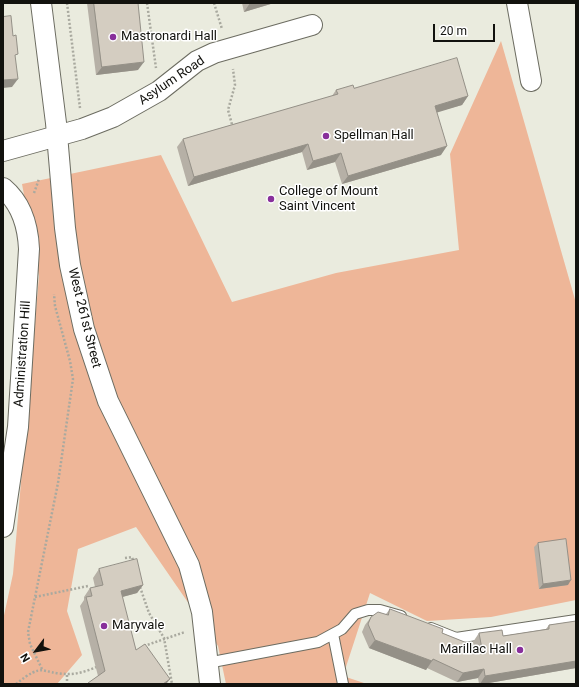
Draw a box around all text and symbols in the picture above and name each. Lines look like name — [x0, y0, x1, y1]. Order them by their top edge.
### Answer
scale bar — [435, 16, 497, 42]
text: 20 m — [440, 24, 467, 38]
place label: Mastronardi Hall — [121, 29, 217, 45]
marker: Mastronardi Hall — [108, 32, 118, 42]
street label: Asylum Road — [136, 53, 208, 109]
place label: Spellman Hall — [334, 128, 414, 144]
marker: Spellman Hall — [321, 131, 331, 141]
place label: College of Mount Saint Vincent — [279, 184, 378, 215]
marker: College of Mount Saint Vincent — [266, 194, 276, 204]
street label: West 261st Street — [64, 266, 104, 370]
street label: Administration Hill — [11, 300, 35, 408]
place label: Maryvale — [112, 618, 164, 634]
marker: Maryvale — [99, 621, 109, 631]
north arrow — [16, 631, 56, 671]
place label: Marillac Hall — [440, 642, 512, 658]
marker: Marillac Hall — [515, 645, 525, 655]
text: N — [18, 651, 33, 664]

